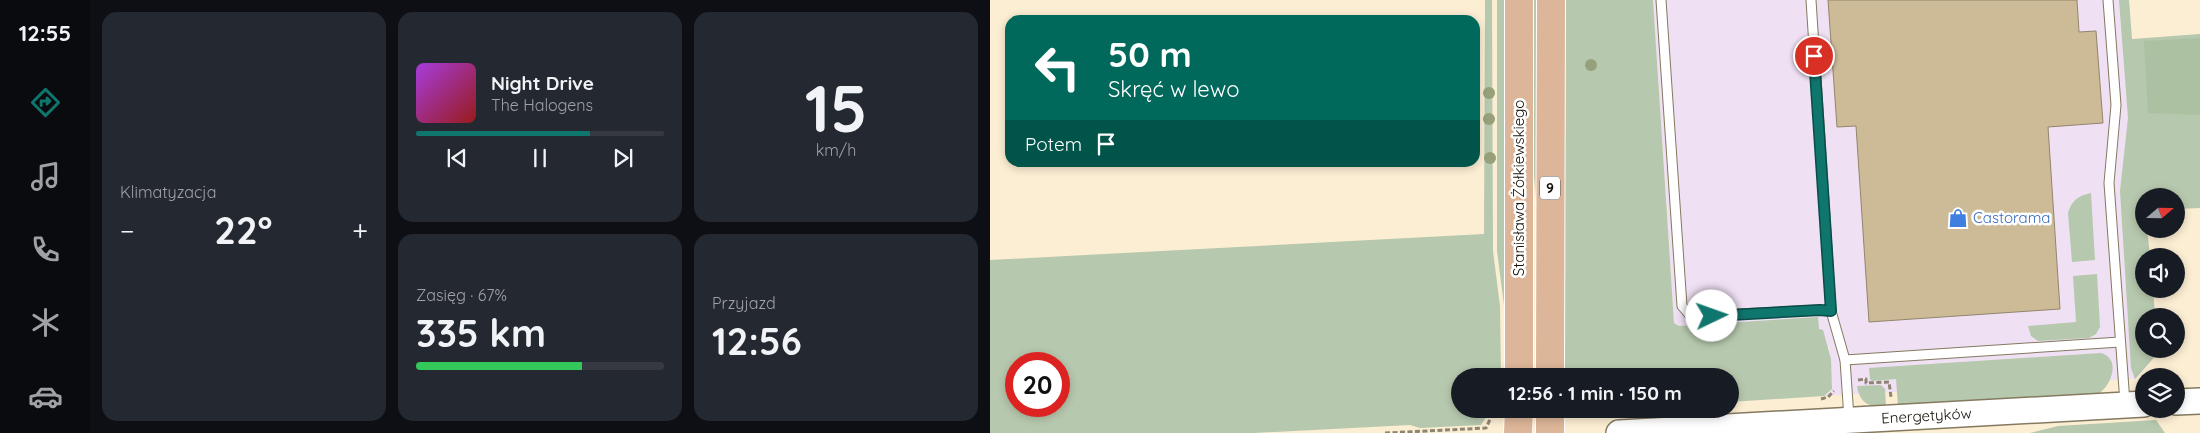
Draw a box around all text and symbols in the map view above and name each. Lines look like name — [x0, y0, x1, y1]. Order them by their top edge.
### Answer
text: 12:55 — [19, 19, 71, 47]
text: 50 m — [1108, 32, 1192, 76]
icon: left — [1025, 35, 1090, 100]
pin — [1793, 35, 1835, 77]
icon: arrive — [1800, 42, 1828, 70]
text: 15 — [805, 67, 867, 148]
text: Night Drive — [491, 71, 594, 95]
text: Skręć w lewo — [1108, 75, 1240, 103]
icon: directions — [28, 85, 63, 120]
text: The Halogens — [491, 95, 593, 115]
street label: Stanisława Żółkiewskiego — [1509, 100, 1528, 276]
icon: arrive — [1092, 130, 1120, 158]
text: Potem — [1025, 132, 1082, 156]
text: km/h — [816, 140, 856, 160]
icon: previous — [443, 144, 471, 172]
icon: pause — [526, 144, 554, 172]
icon: next — [609, 144, 637, 172]
icon: music — [28, 159, 63, 194]
road number: 9 — [1540, 177, 1560, 200]
text: Klimatyzacja — [120, 182, 216, 202]
north arrow — [2135, 188, 2185, 238]
map controls — [2135, 188, 2185, 418]
text: 22° — [214, 206, 272, 254]
shop icon: Castorama — [1947, 207, 1969, 229]
place label: Castorama — [1973, 208, 2050, 227]
text: − — [120, 213, 135, 248]
text: + — [352, 213, 368, 248]
icon: phone — [28, 232, 63, 267]
button: sound — [2135, 248, 2185, 298]
text: Zasięg · 67% — [416, 285, 507, 305]
position arrow — [1685, 289, 1737, 341]
text: Przyjazd — [712, 293, 776, 313]
icon: climate — [28, 305, 63, 340]
button: search — [2135, 308, 2185, 358]
text: 335 km — [416, 309, 546, 357]
text: 12:56 — [712, 317, 802, 365]
speed limit sign: 20 — [1005, 352, 1070, 417]
button: layers — [2135, 368, 2185, 418]
icon: car — [28, 379, 63, 414]
text: 12:56 · 1 min · 150 m — [1508, 381, 1682, 405]
street label: Energetyków — [1881, 404, 1972, 428]

